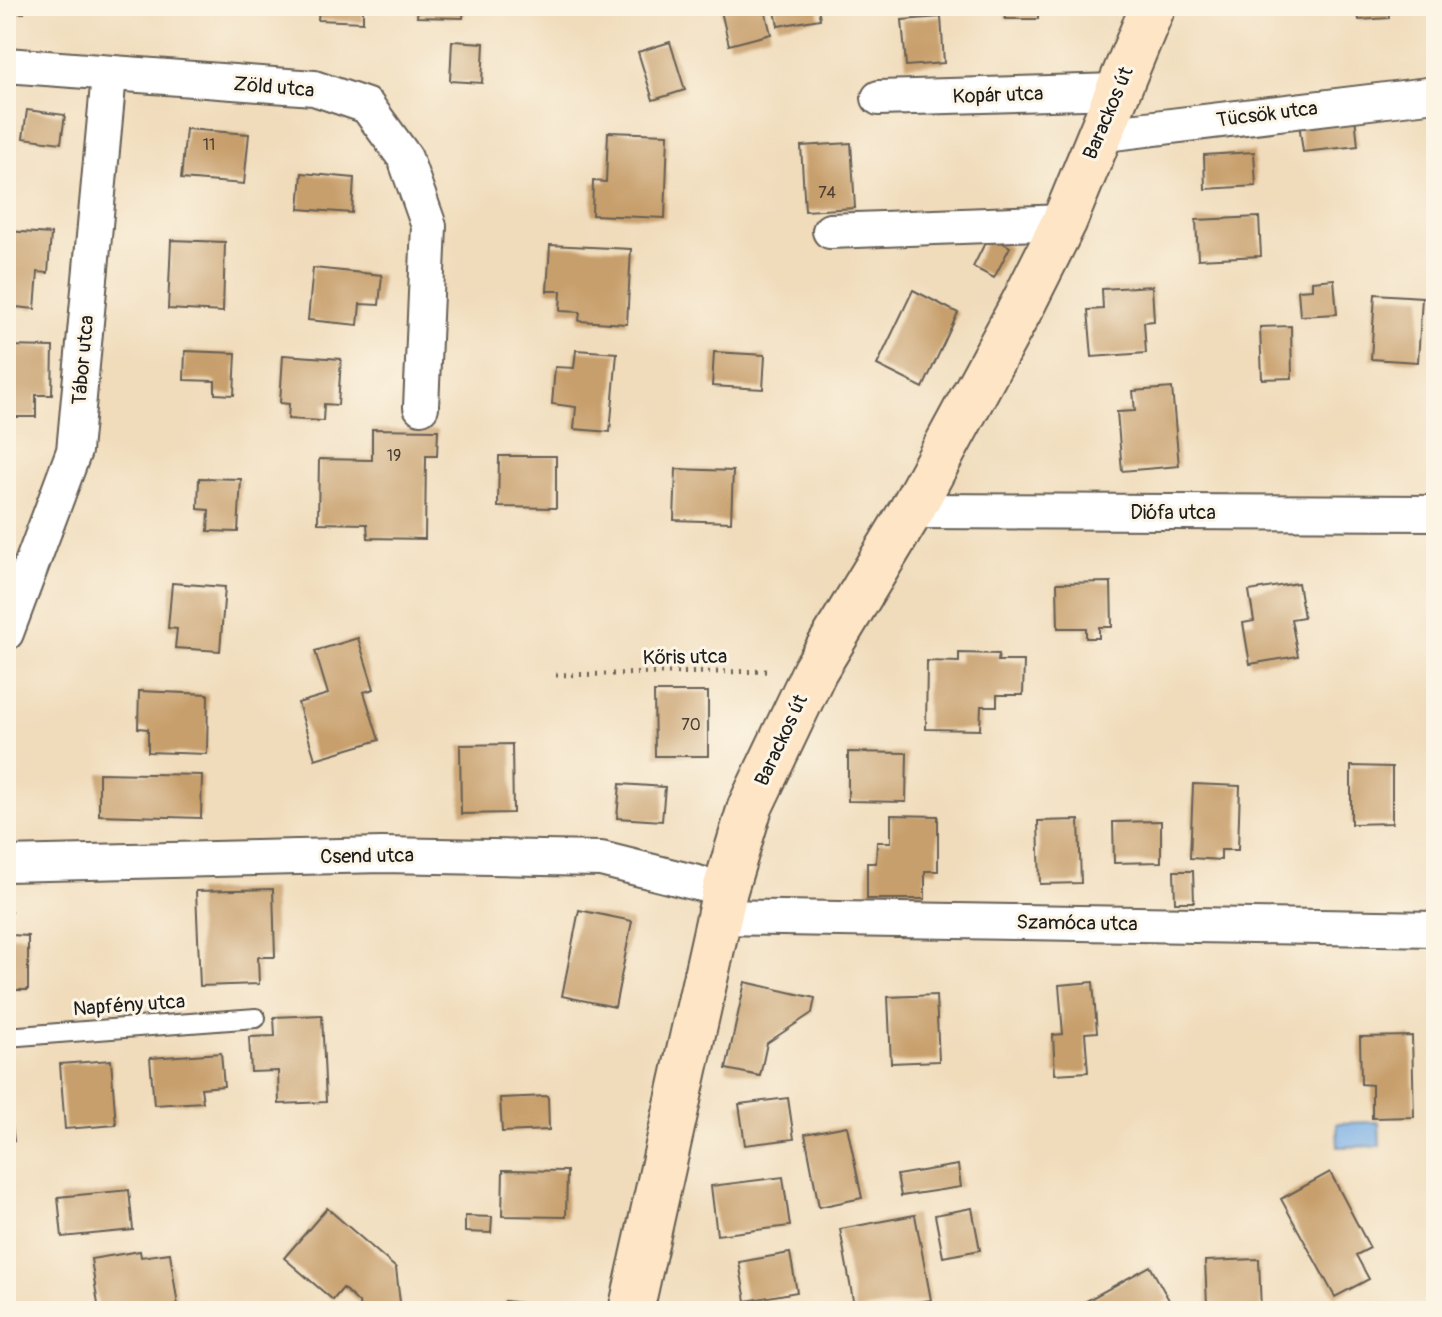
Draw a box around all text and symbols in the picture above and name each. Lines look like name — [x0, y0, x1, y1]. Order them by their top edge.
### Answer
street label: Barackos út — [1077, 62, 1139, 163]
street label: Zöld utca — [233, 71, 315, 103]
street label: Kopár utca — [952, 81, 1044, 109]
street label: Tücsök utca — [1215, 95, 1319, 133]
house number: 11 — [203, 135, 215, 155]
house number: 74 — [818, 183, 836, 203]
street label: Tábor utca — [67, 314, 99, 406]
house number: 19 — [387, 446, 401, 466]
street label: Diófa utca — [1130, 500, 1216, 525]
street label: Kőris utca — [643, 644, 727, 670]
street label: Barackos út — [749, 689, 813, 790]
house number: 70 — [681, 715, 701, 735]
street label: Csend utca — [320, 843, 414, 869]
street label: Szamóca utca — [1016, 909, 1138, 937]
street label: Napfény utca — [72, 989, 186, 1021]

